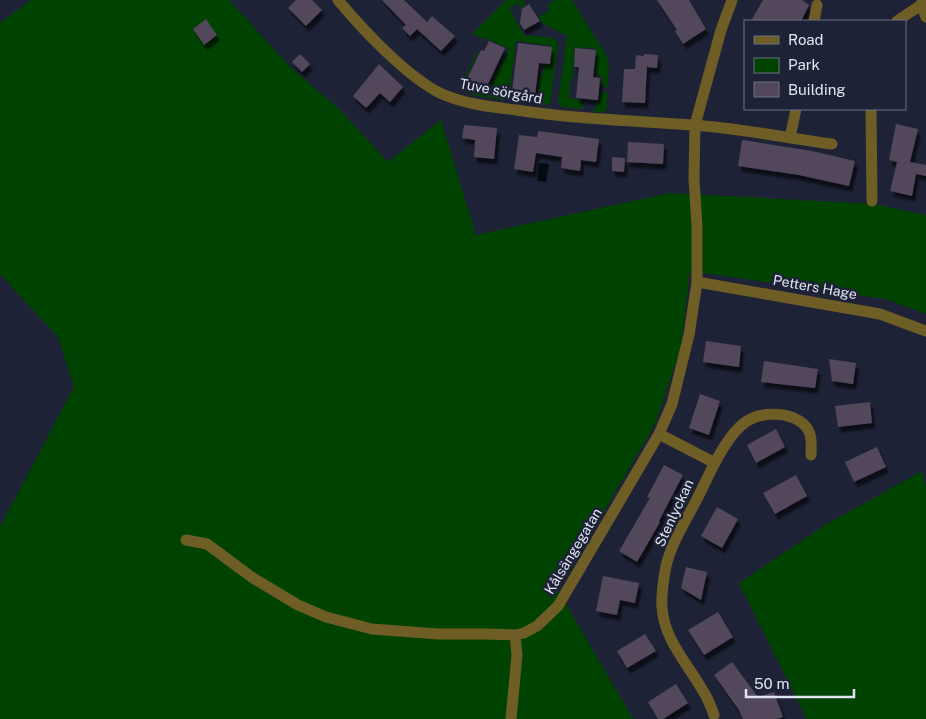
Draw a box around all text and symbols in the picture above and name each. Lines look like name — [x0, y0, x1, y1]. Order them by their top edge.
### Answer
legend — [744, 20, 906, 110]
text: Road — [788, 31, 824, 48]
text: Park — [788, 56, 820, 73]
street label: Tuve sörgård — [458, 75, 544, 107]
text: Building — [788, 81, 846, 98]
street label: Petters Hage — [772, 272, 858, 302]
street label: Stenlyckan — [651, 477, 697, 549]
street label: Kålsängegatan — [541, 505, 605, 597]
scale bar — [746, 666, 854, 698]
text: 50 m — [754, 675, 789, 692]

